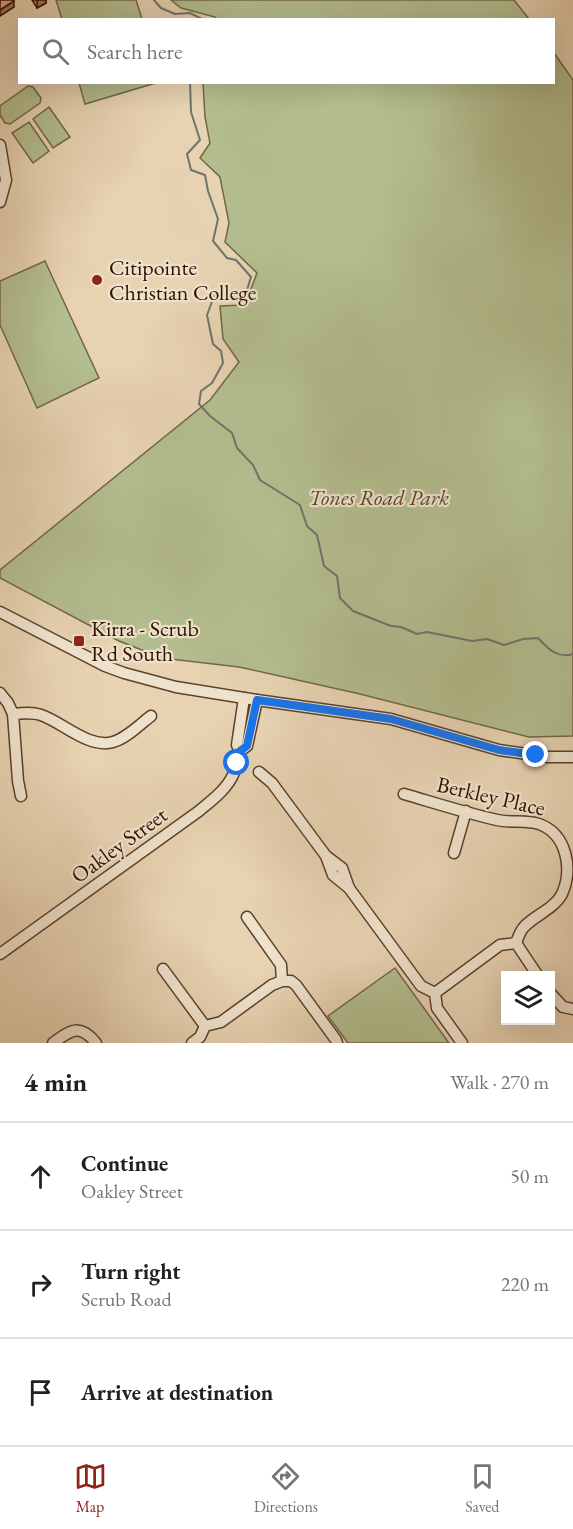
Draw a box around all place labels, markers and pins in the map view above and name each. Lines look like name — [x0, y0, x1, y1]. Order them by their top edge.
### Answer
place label: Citipointe Christian College — [109, 253, 257, 307]
marker: Citipointe Christian College — [90, 273, 104, 287]
place label: Kirra - Scrub Rd South — [91, 614, 199, 668]
marker: Kirra - Scrub Rd South — [72, 634, 86, 648]

